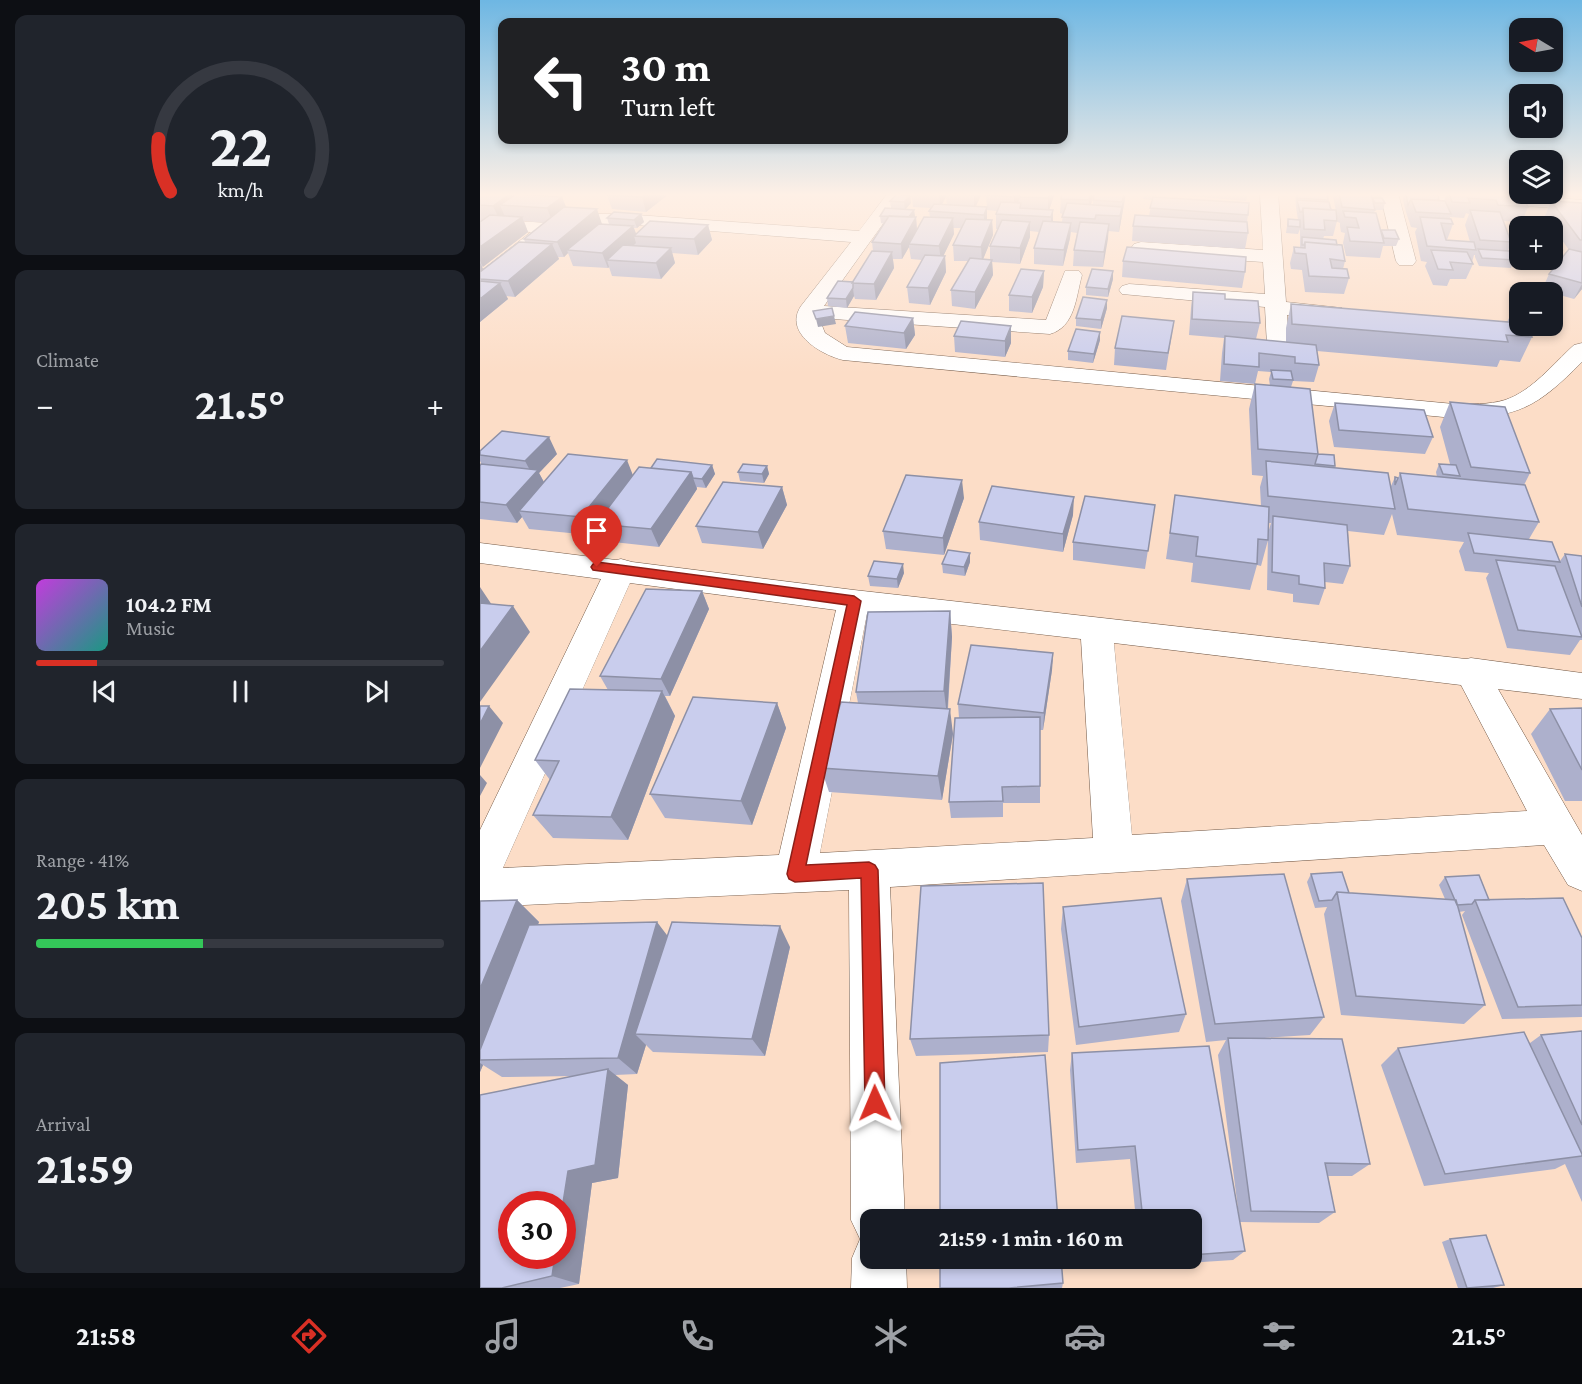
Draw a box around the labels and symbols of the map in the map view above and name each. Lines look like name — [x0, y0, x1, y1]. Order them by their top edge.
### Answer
north arrow — [1509, 18, 1563, 72]
pin — [571, 505, 622, 567]
position arrow — [843, 1071, 907, 1135]
speed limit sign: 30 — [498, 1191, 576, 1269]

